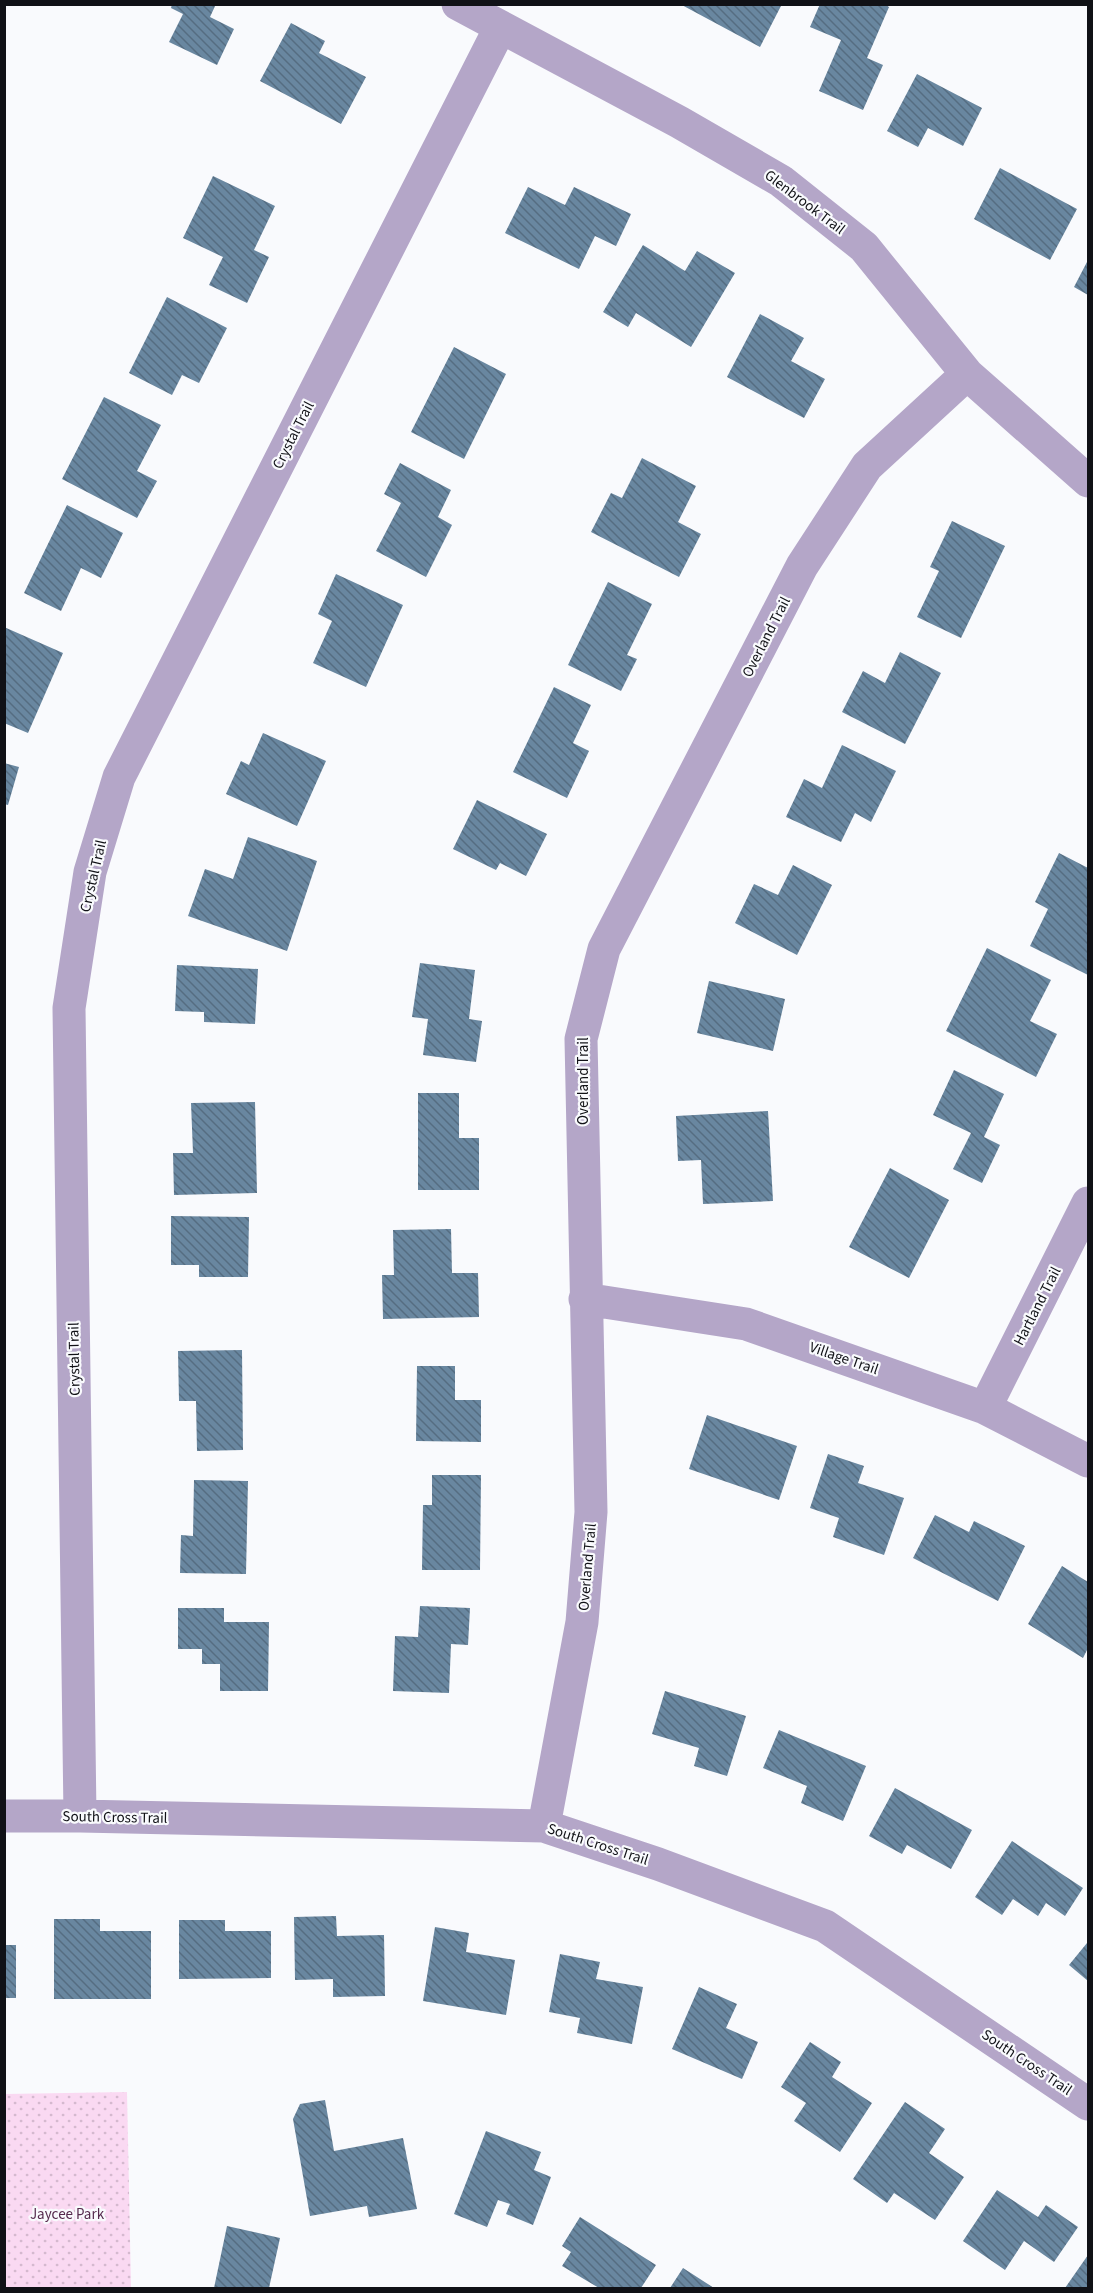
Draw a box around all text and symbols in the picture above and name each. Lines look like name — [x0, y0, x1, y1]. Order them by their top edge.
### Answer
street label: Glenbrook Trail — [760, 165, 850, 240]
street label: Crystal Trail — [267, 398, 320, 473]
street label: Overland Trail — [737, 593, 796, 681]
street label: Crystal Trail — [75, 838, 112, 914]
street label: Overland Trail — [573, 1037, 594, 1125]
street label: Hartland Trail — [1009, 1263, 1066, 1349]
street label: Crystal Trail — [63, 1322, 86, 1396]
street label: Village Trail — [807, 1337, 881, 1380]
street label: Overland Trail — [573, 1522, 602, 1612]
street label: South Cross Trail — [62, 1806, 168, 1829]
street label: South Cross Trail — [545, 1818, 651, 1871]
street label: South Cross Trail — [977, 2024, 1076, 2101]
park label: Jaycee Park — [30, 2204, 105, 2225]

